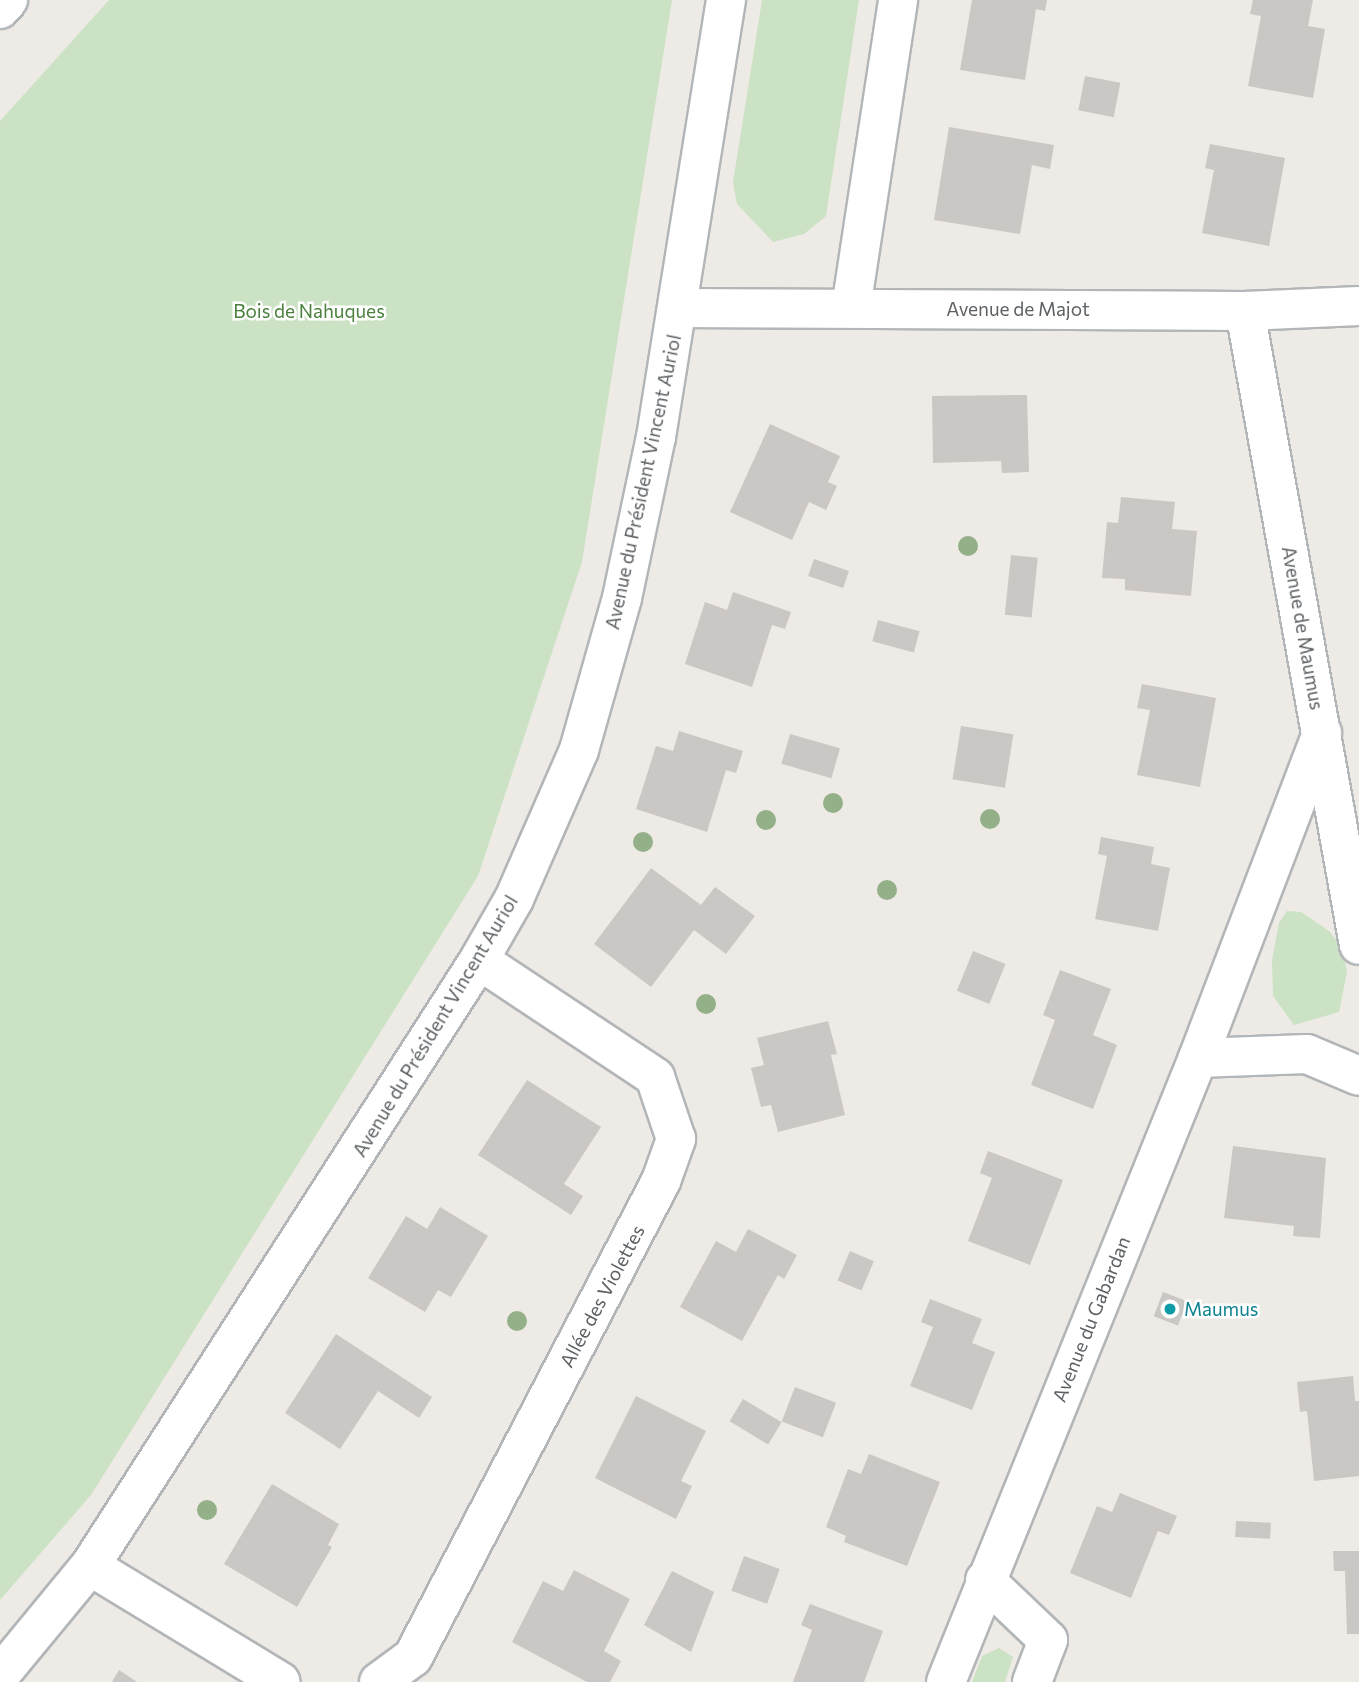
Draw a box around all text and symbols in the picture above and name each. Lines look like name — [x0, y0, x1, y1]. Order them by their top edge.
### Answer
street label: Avenue de Majot — [946, 298, 1090, 320]
park label: Bois de Nahuques — [233, 300, 385, 322]
street label: Avenue du Président Vincent Auriol — [601, 332, 685, 632]
street label: Avenue de Maumus — [1277, 544, 1329, 712]
street label: Avenue du Président Vincent Auriol — [348, 891, 522, 1161]
street label: Allée des Violettes — [555, 1221, 649, 1371]
street label: Avenue du Gabardan — [1047, 1233, 1135, 1405]
place label: Maumus — [1184, 1298, 1258, 1320]
marker: Maumus — [1162, 1301, 1178, 1317]

